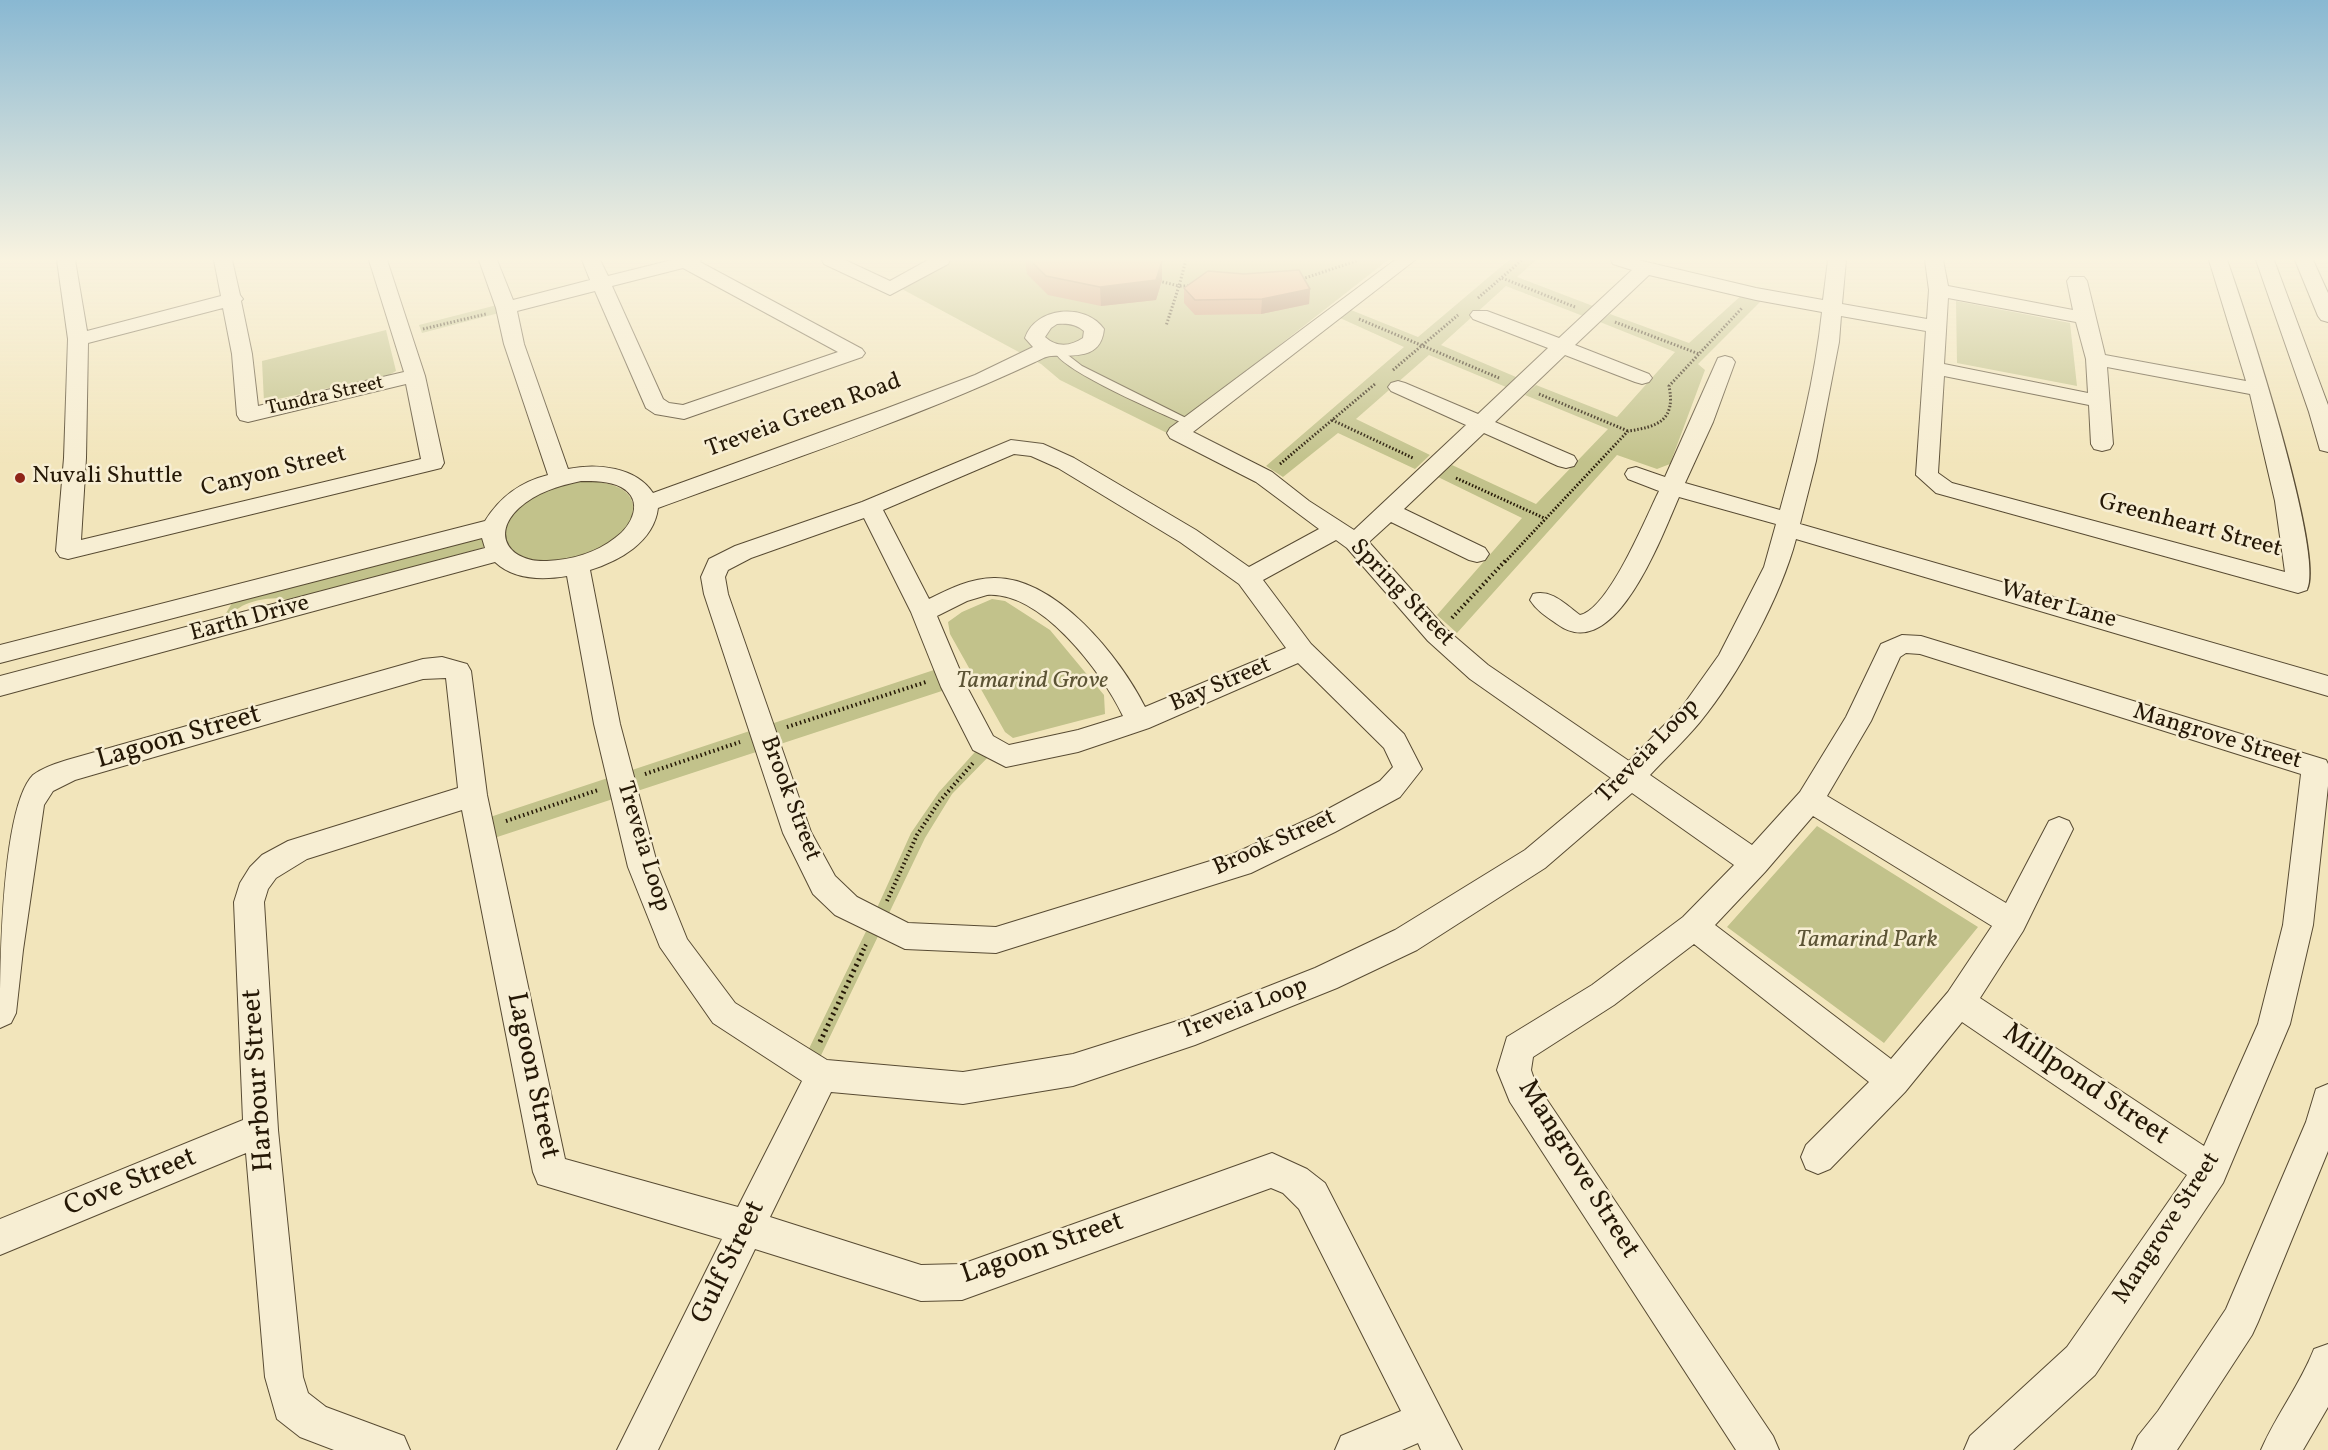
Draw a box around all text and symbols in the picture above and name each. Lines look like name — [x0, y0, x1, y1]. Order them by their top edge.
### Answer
street label: Treveia Green Road — [702, 368, 906, 466]
street label: Tundra Street — [264, 372, 386, 422]
street label: Canyon Street — [198, 441, 350, 505]
place label: Nuvali Shuttle — [32, 464, 183, 492]
marker: Nuvali Shuttle — [13, 471, 27, 485]
street label: Greenheart Street — [2095, 489, 2285, 565]
street label: Spring Street — [1343, 534, 1459, 654]
street label: Water Lane — [1997, 576, 2119, 636]
street label: Earth Drive — [187, 590, 313, 650]
street label: Bay Street — [1166, 652, 1276, 720]
park label: Tamarind Grove — [956, 669, 1108, 697]
street label: Treveia Loop — [1592, 694, 1706, 810]
street label: Mangrove Street — [2129, 699, 2305, 777]
street label: Lagoon Street — [93, 700, 265, 778]
street label: Brook Street — [752, 733, 826, 865]
street label: Treveia Loop — [609, 778, 675, 916]
street label: Brook Street — [1209, 804, 1341, 884]
park label: Tamarind Park — [1796, 928, 1938, 956]
street label: Treveia Loop — [1176, 972, 1312, 1048]
street label: Harbour Street — [237, 987, 283, 1173]
street label: Lagoon Street — [497, 990, 565, 1162]
street label: Millpond Street — [1995, 1018, 2175, 1154]
street label: Mangrove Street — [1509, 1075, 1645, 1265]
street label: Cove Street — [60, 1142, 202, 1226]
street label: Mangrove Street — [2108, 1148, 2228, 1310]
street label: Gulf Street — [686, 1196, 774, 1330]
street label: Lagoon Street — [957, 1207, 1129, 1293]

